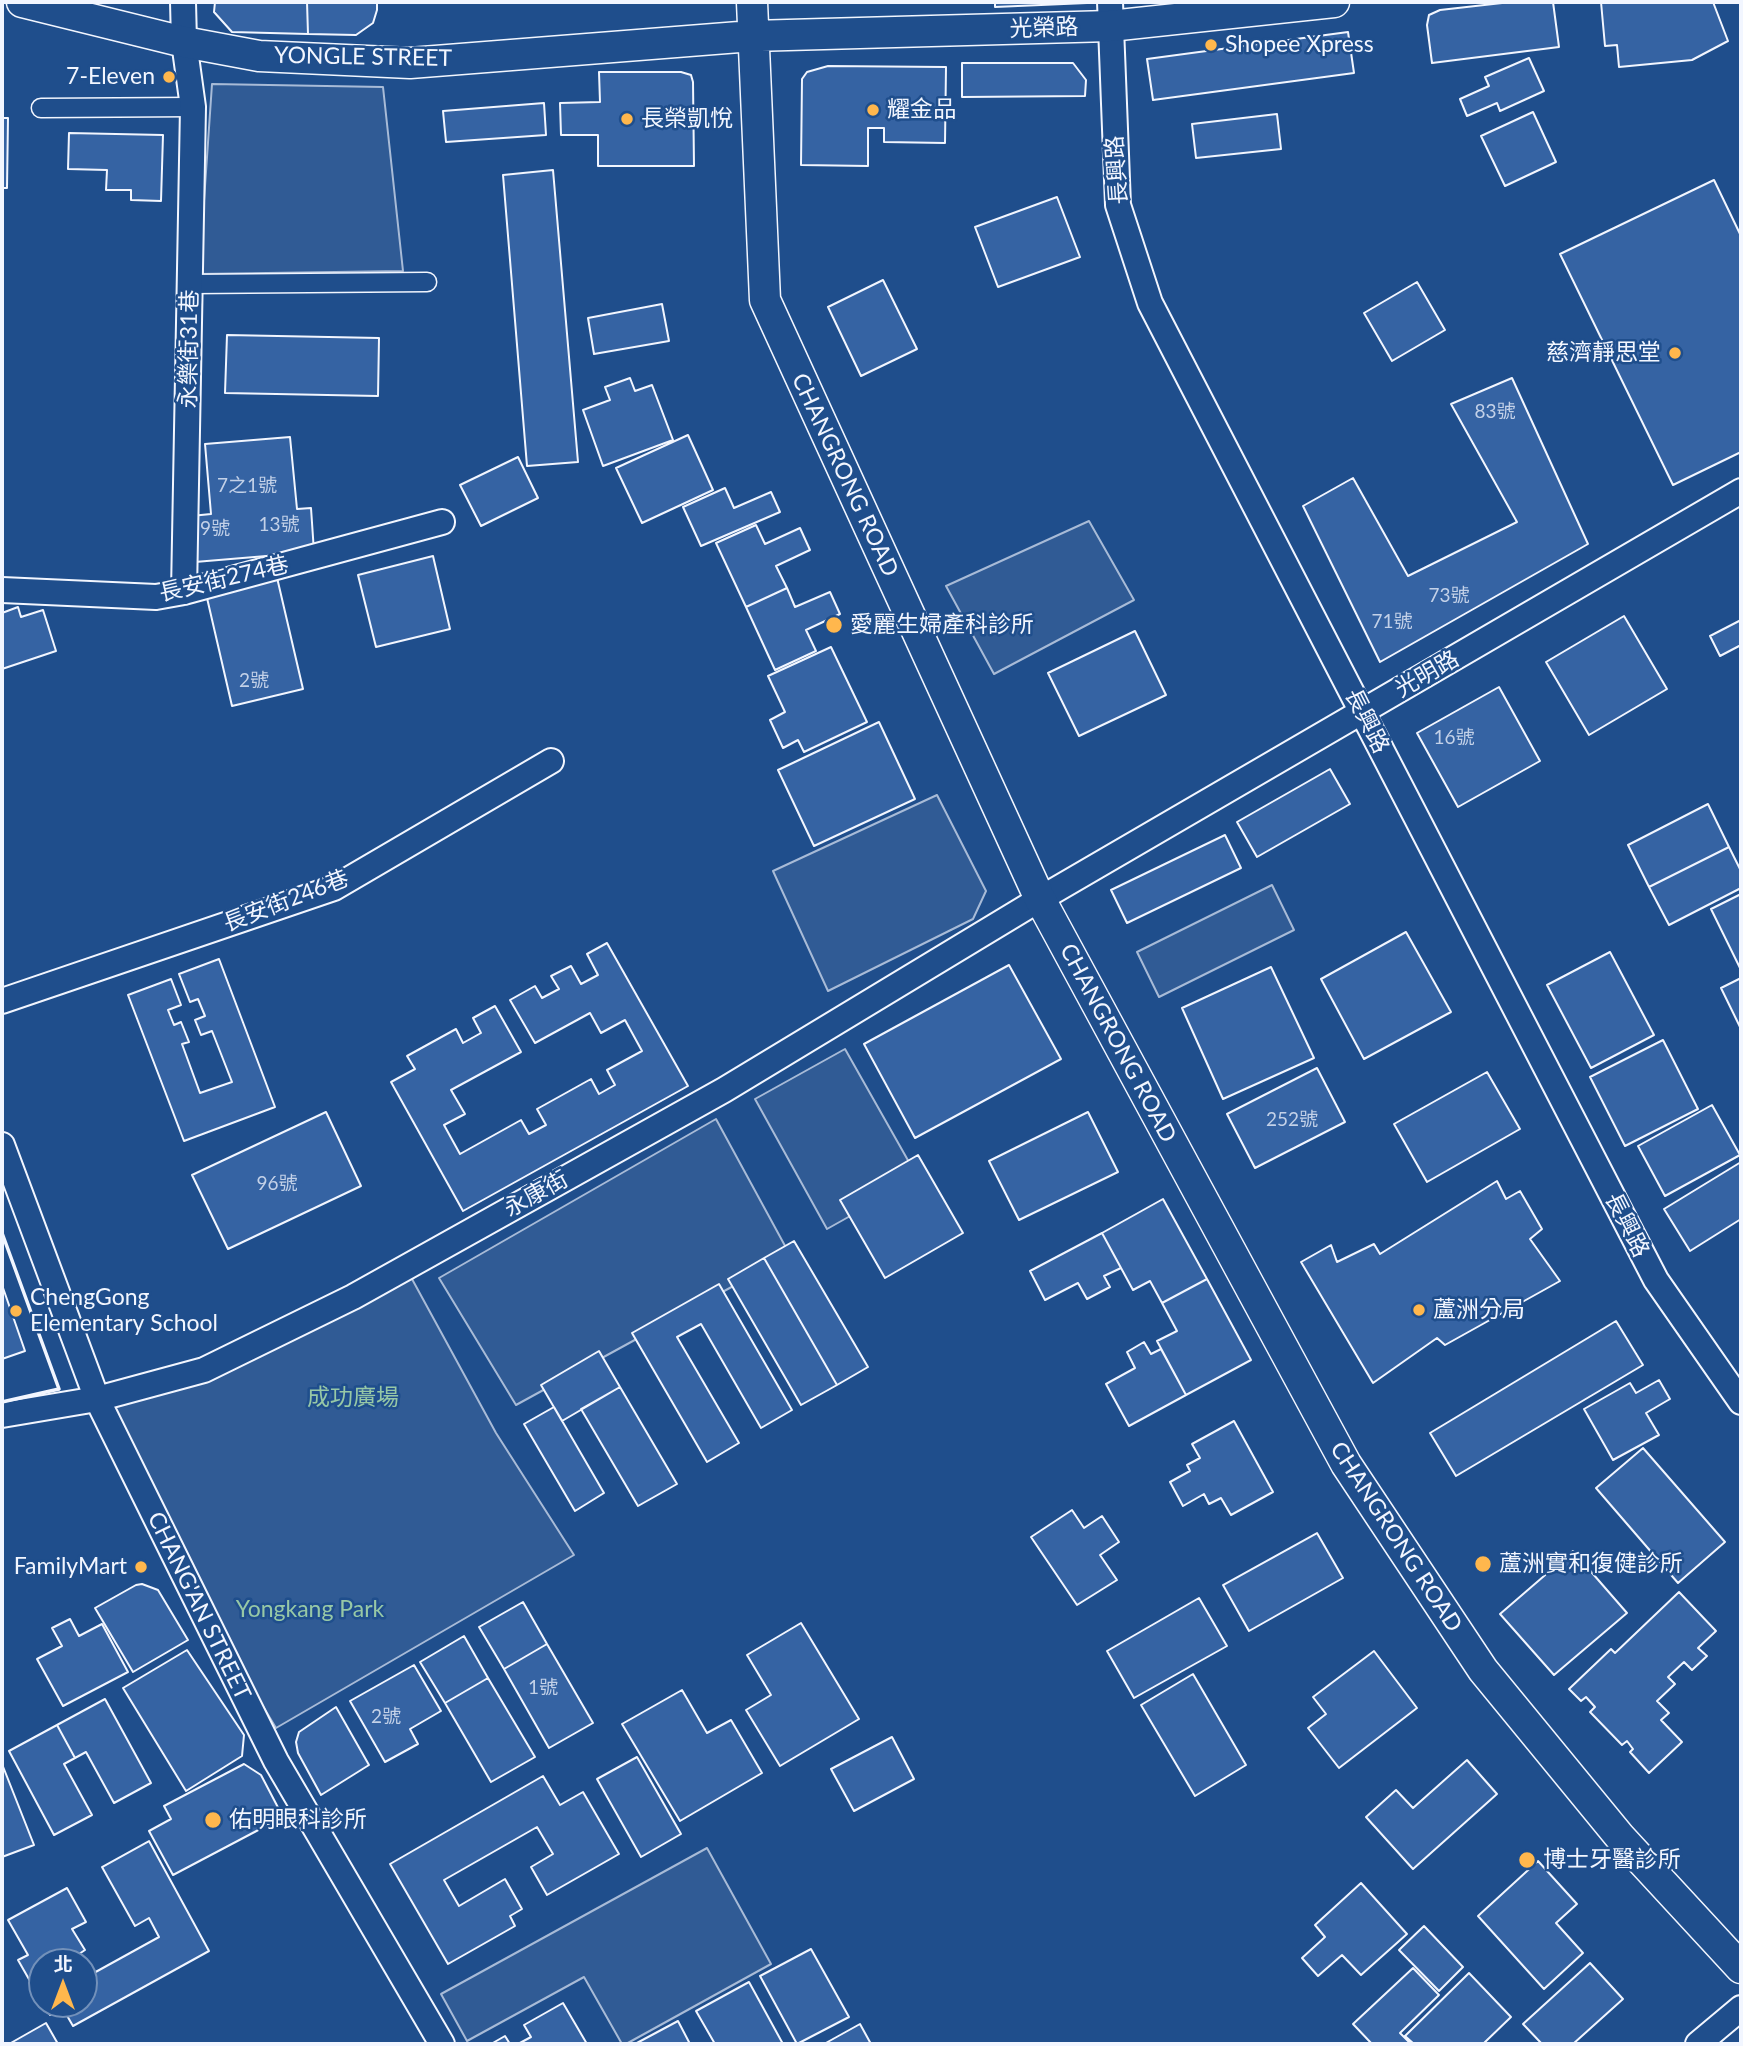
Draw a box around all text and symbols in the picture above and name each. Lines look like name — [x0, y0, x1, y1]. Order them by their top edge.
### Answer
street label: 光榮路 — [1009, 13, 1079, 43]
place label: Shopee Xpress — [1225, 31, 1374, 59]
marker: Shopee Xpress — [1203, 37, 1219, 53]
street label: YONGLE STREET — [274, 42, 452, 72]
place label: 7-Eleven — [66, 63, 155, 91]
marker: 7-Eleven — [161, 69, 177, 85]
place label: 耀金品 — [887, 96, 956, 124]
marker: 耀金品 — [865, 102, 881, 118]
place label: 長榮凱悅 — [641, 105, 733, 133]
marker: 長榮凱悅 — [619, 111, 635, 127]
street label: 長興路 — [1101, 135, 1133, 205]
street label: 永樂街31巷 — [174, 289, 204, 409]
place label: 慈濟靜思堂 — [1546, 339, 1661, 367]
marker: 慈濟靜思堂 — [1667, 345, 1683, 361]
street label: CHANGRONG ROAD — [786, 369, 904, 581]
house number: 83號 — [1474, 401, 1516, 423]
house number: 7之1號 — [217, 475, 277, 497]
house number: 13號 — [258, 514, 300, 536]
house number: 9號 — [200, 518, 230, 540]
street label: 長安街274巷 — [157, 551, 291, 607]
house number: 73號 — [1428, 585, 1470, 607]
place label: 愛麗生婦產科診所 — [850, 611, 1034, 639]
house number: 71號 — [1371, 611, 1413, 633]
marker: 愛麗生婦產科診所 — [824, 615, 844, 635]
street label: 光明路 — [1390, 645, 1464, 703]
house number: 2號 — [239, 670, 269, 692]
street label: 長興路 — [1339, 684, 1395, 758]
house number: 16號 — [1433, 727, 1475, 749]
street label: 長安街246巷 — [219, 864, 353, 938]
street label: CHANGRONG ROAD — [1054, 939, 1182, 1147]
house number: 252號 — [1266, 1109, 1318, 1131]
street label: 永康街 — [499, 1165, 573, 1223]
house number: 96號 — [256, 1173, 298, 1195]
street label: 長興路 — [1599, 1188, 1655, 1262]
place label: ChengGong Elementary School — [30, 1284, 218, 1338]
place label: 蘆洲分局 — [1433, 1296, 1525, 1324]
marker: 蘆洲分局 — [1411, 1302, 1427, 1318]
marker: ChengGong Elementary School — [8, 1303, 24, 1319]
park label: 成功廣場 — [307, 1384, 399, 1412]
street label: CHANGRONG ROAD — [1324, 1437, 1468, 1637]
street label: CHANG'AN STREET — [141, 1507, 257, 1705]
place label: 蘆洲實和復健診所 — [1499, 1550, 1683, 1578]
place label: FamilyMart — [14, 1553, 127, 1581]
marker: 蘆洲實和復健診所 — [1473, 1554, 1493, 1574]
marker: FamilyMart — [133, 1559, 149, 1575]
park label: Yongkang Park — [236, 1596, 384, 1624]
house number: 1號 — [528, 1677, 558, 1699]
house number: 2號 — [371, 1706, 401, 1728]
place label: 佑明眼科診所 — [229, 1806, 367, 1834]
marker: 佑明眼科診所 — [203, 1810, 223, 1830]
place label: 博士牙醫診所 — [1543, 1846, 1681, 1874]
marker: 博士牙醫診所 — [1517, 1850, 1537, 1870]
north arrow — [28, 1948, 98, 2018]
text: 北 — [53, 1952, 73, 1975]

